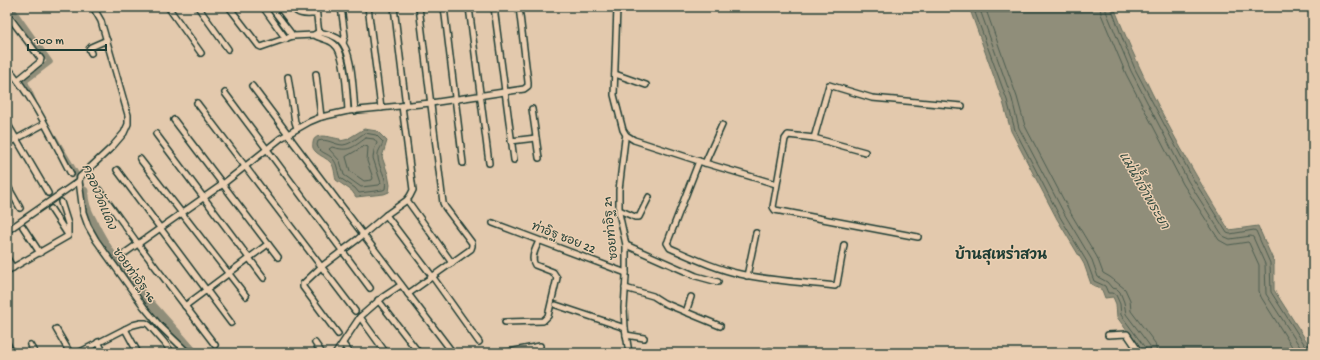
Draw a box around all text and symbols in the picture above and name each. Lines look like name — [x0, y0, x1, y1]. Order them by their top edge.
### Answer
scale bar — [28, 26, 106, 52]
text: 100 m — [33, 35, 64, 49]
water label: แม่น้ำเจ้าพระยา — [1115, 146, 1178, 233]
water label: คลองวัดแดง — [77, 161, 121, 233]
street label: ซอยท่าอิฐ 21 — [599, 195, 622, 261]
street label: ท่าอิฐ ซอย 22 — [529, 218, 598, 258]
street label: ซอยท่าอิฐ 16 — [109, 244, 160, 307]
district label: บ้านสุเหร่าสวน — [955, 244, 1047, 265]

